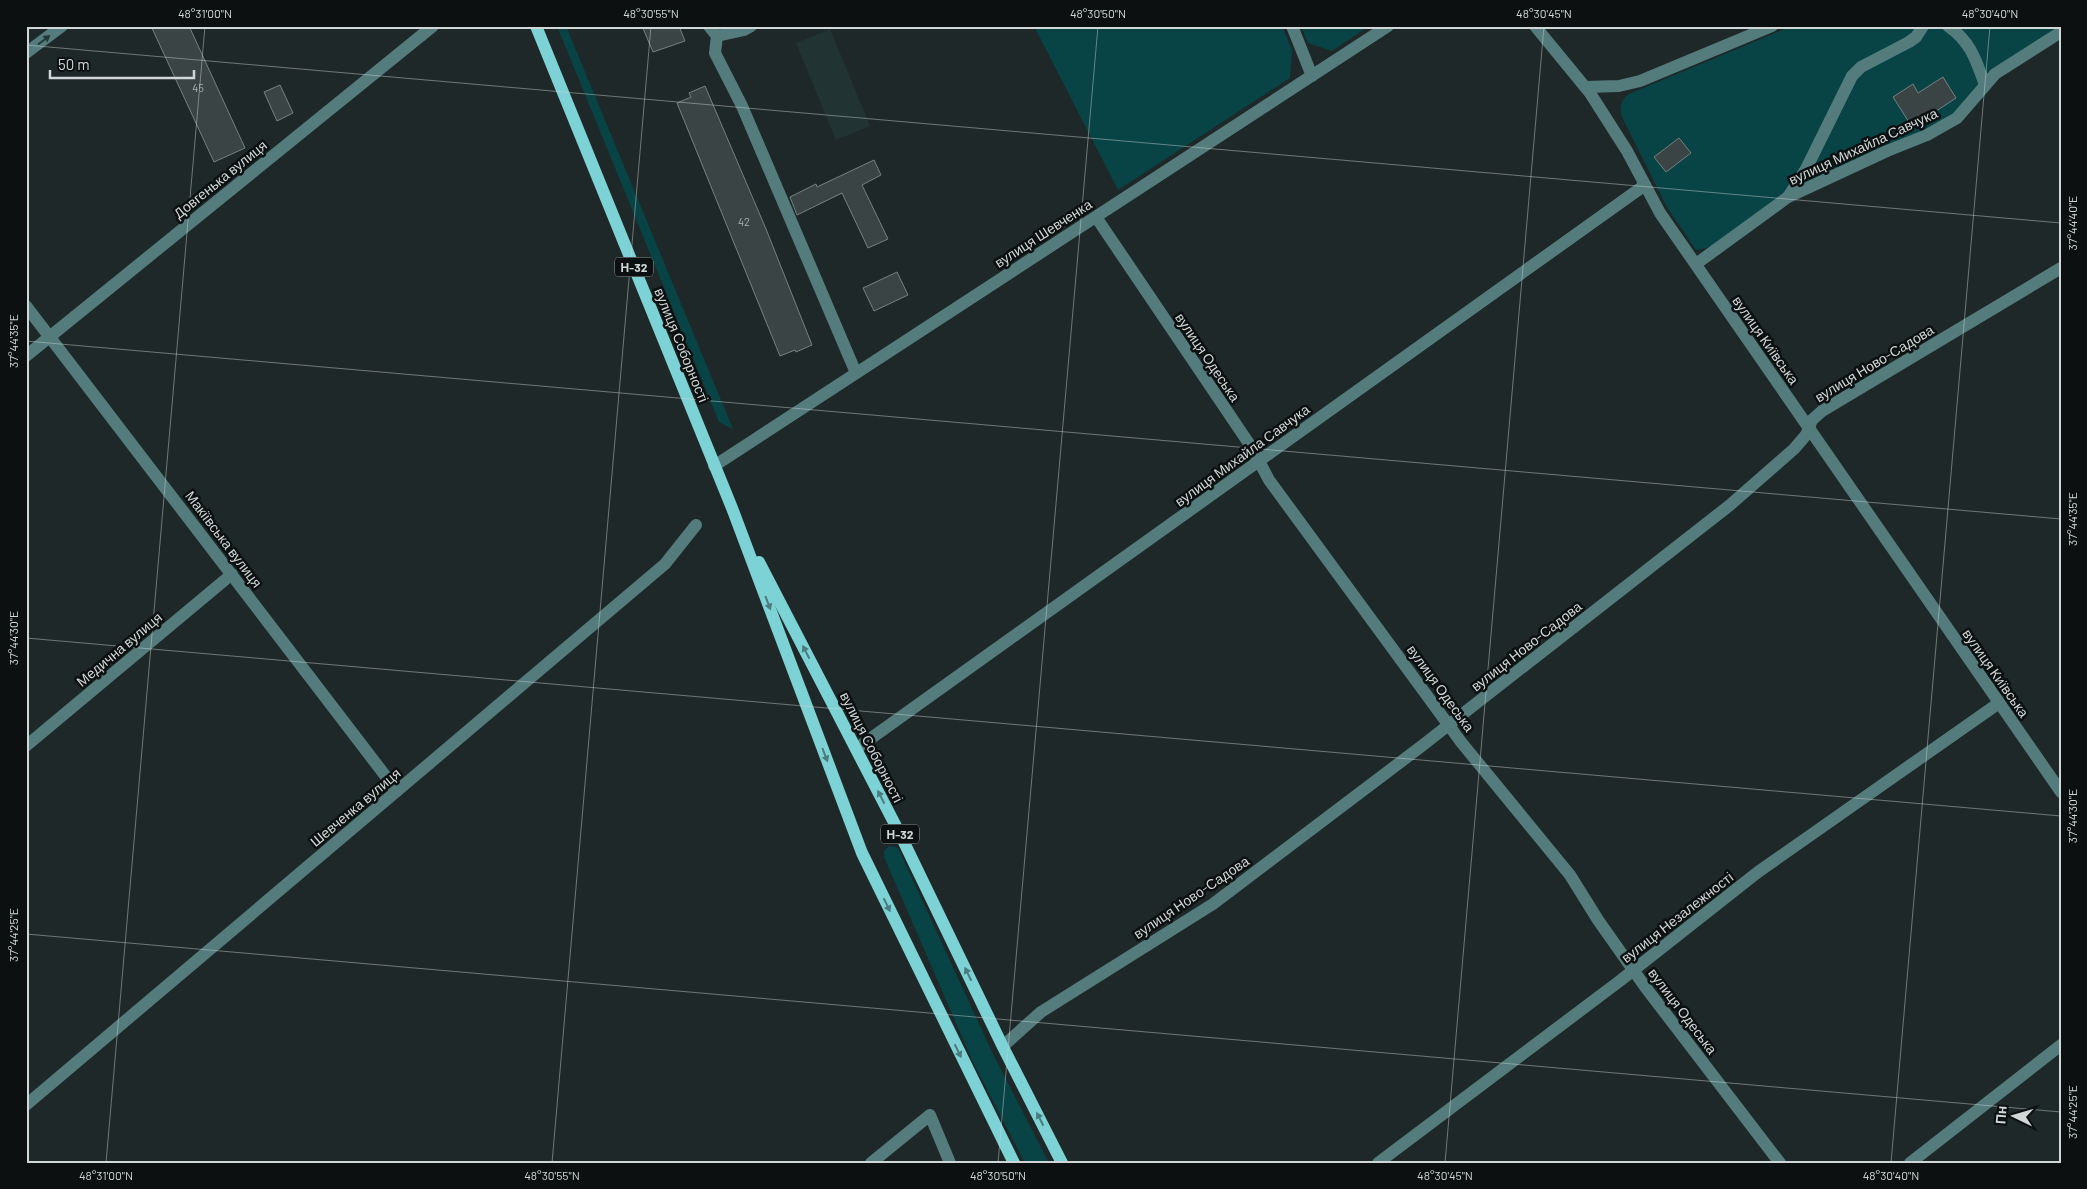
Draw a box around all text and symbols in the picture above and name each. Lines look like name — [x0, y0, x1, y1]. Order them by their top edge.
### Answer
text: 48°31'00"N — [178, 6, 232, 20]
text: 48°30'55"N — [623, 6, 679, 20]
text: 48°30'50"N — [1070, 6, 1126, 20]
text: 48°30'45"N — [1516, 6, 1572, 20]
text: 48°30'40"N — [1962, 6, 2018, 20]
one-way arrow — [37, 34, 50, 45]
scale bar — [50, 48, 194, 80]
text: 50 m — [58, 55, 90, 73]
house number: 45 — [192, 81, 204, 94]
street label: вулиця Михайла Савчука — [1786, 104, 1940, 188]
street label: Довгенька вулиця — [170, 136, 270, 222]
street label: вулиця Шевченка — [991, 195, 1095, 271]
text: 37°44'40"E — [2065, 196, 2079, 250]
house number: 42 — [738, 215, 750, 228]
road number: Н-32 — [615, 258, 653, 276]
street label: вулиця Соборності — [651, 285, 713, 405]
street label: вулиця Київська — [1729, 293, 1803, 388]
street label: вулиця Одеська — [1172, 309, 1244, 405]
text: 37°44'35"E — [6, 314, 20, 368]
street label: вулиця Ново-Садова — [1811, 321, 1937, 405]
street label: вулиця Михайла Савчука — [1171, 400, 1313, 510]
street label: Макіївська вулиця — [182, 487, 266, 591]
text: 37°44'35"E — [2065, 492, 2079, 546]
one-way arrow — [764, 596, 772, 610]
street label: вулиця Ново-Садова — [1467, 597, 1585, 694]
street label: Медична вулиця — [73, 608, 165, 690]
text: 37°44'30"E — [6, 611, 20, 665]
street label: вулиця Київська — [1959, 626, 2033, 721]
street label: вулиця Одеська — [1404, 641, 1478, 735]
one-way arrow — [802, 645, 810, 659]
street label: вулиця Соборності — [837, 689, 907, 805]
one-way arrow — [821, 748, 829, 763]
street label: Шевченка вулиця — [306, 764, 404, 850]
one-way arrow — [877, 789, 885, 804]
text: 37°44'30"E — [2065, 789, 2079, 843]
road number: Н-32 — [881, 824, 919, 844]
street label: вулиця Ново-Садова — [1130, 852, 1252, 942]
street label: вулиця Незалежності — [1618, 868, 1736, 966]
one-way arrow — [883, 898, 891, 912]
text: 37°44'25"E — [6, 908, 20, 962]
street label: вулиця Одеська — [1645, 965, 1721, 1058]
one-way arrow — [964, 967, 972, 981]
one-way arrow — [955, 1044, 963, 1058]
text: 37°44'25"E — [2065, 1085, 2079, 1139]
north arrow — [1990, 1092, 2040, 1142]
text: Пн — [1991, 1105, 2010, 1125]
one-way arrow — [1036, 1112, 1044, 1126]
text: 48°31'00"N — [79, 1168, 133, 1182]
text: 48°30'55"N — [524, 1168, 580, 1182]
text: 48°30'50"N — [970, 1168, 1026, 1182]
text: 48°30'45"N — [1417, 1168, 1473, 1182]
text: 48°30'40"N — [1863, 1168, 1919, 1182]

